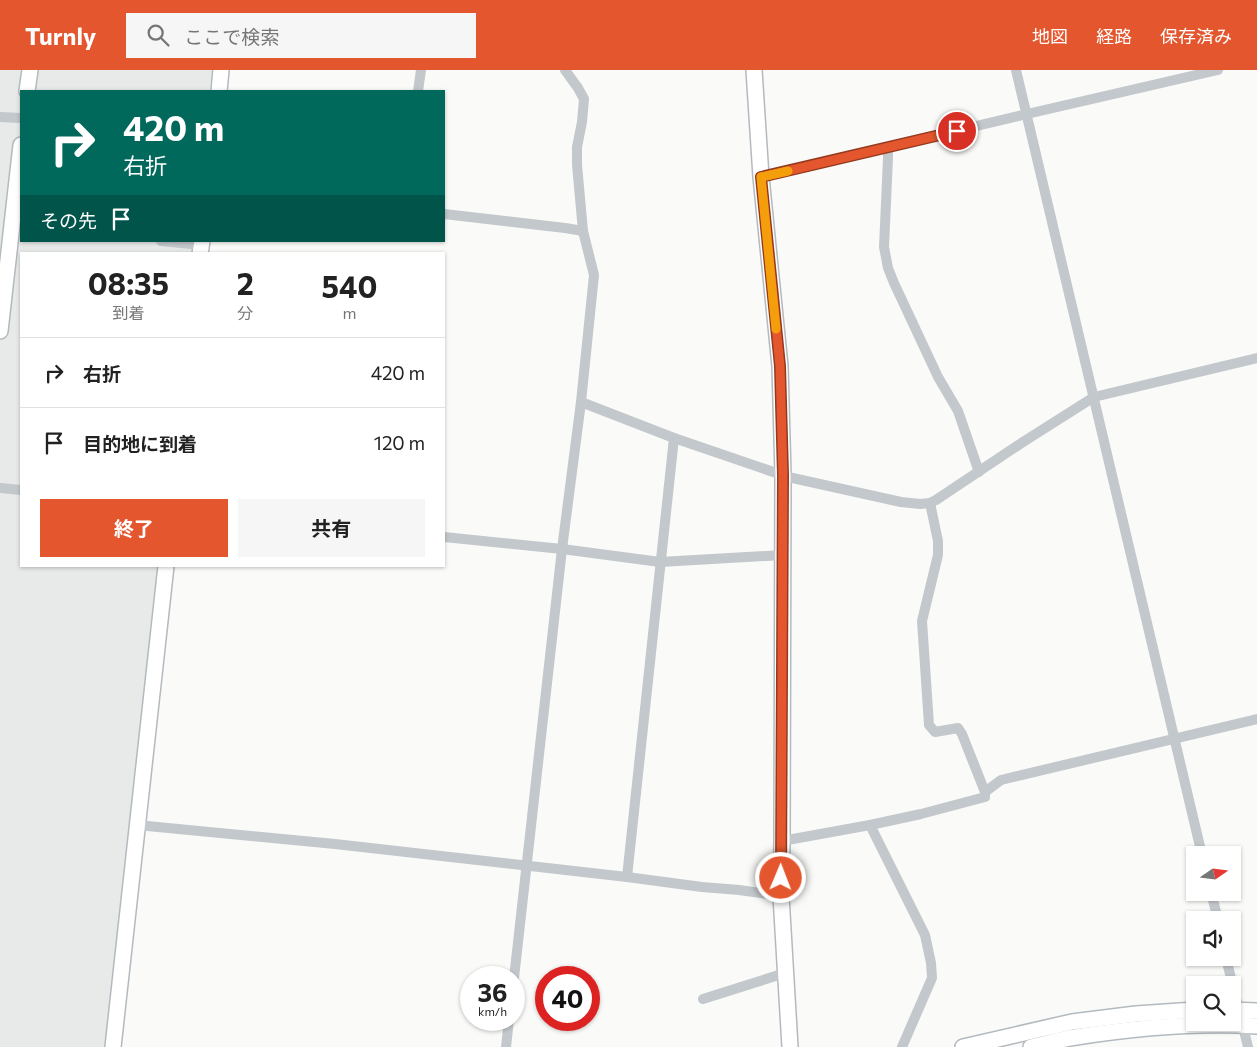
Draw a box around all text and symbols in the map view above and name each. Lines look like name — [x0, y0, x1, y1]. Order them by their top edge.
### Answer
search box — [126, 13, 476, 58]
text: Turnly — [25, 21, 96, 50]
icon: search — [144, 21, 172, 49]
text: ここで検索 — [184, 25, 279, 48]
text: 地図 — [1032, 25, 1068, 47]
text: 経路 — [1096, 25, 1132, 47]
text: 保存済み — [1160, 25, 1232, 47]
text: 420 m — [123, 105, 224, 148]
icon: right — [40, 110, 105, 175]
pin — [936, 110, 978, 152]
icon: arrive — [943, 117, 971, 145]
text: 右折 — [123, 152, 167, 179]
icon: arrive — [107, 205, 135, 233]
text: その先 — [40, 209, 97, 232]
text: 08:35 — [88, 264, 169, 301]
text: 2 — [237, 264, 254, 301]
text: 540 — [321, 267, 377, 304]
text: 到着 — [112, 303, 144, 322]
text: 分 — [237, 303, 253, 322]
text: m — [342, 303, 356, 322]
icon: right — [40, 359, 68, 387]
text: 420 m — [371, 361, 425, 384]
text: 右折 — [83, 362, 121, 385]
icon: arrive — [40, 429, 68, 457]
text: 120 m — [374, 431, 425, 454]
text: 目的地に到着 — [83, 432, 197, 455]
button: 終了 — [40, 499, 228, 557]
button: 共有 — [238, 499, 425, 557]
north arrow — [1186, 846, 1241, 901]
map controls — [1186, 846, 1241, 1031]
position arrow — [754, 851, 806, 903]
button: sound — [1186, 911, 1241, 966]
speed limit sign: 40 — [535, 966, 600, 1031]
button: search — [1186, 976, 1241, 1031]
text: 36 — [478, 977, 508, 1007]
text: km/h — [478, 1004, 507, 1018]

